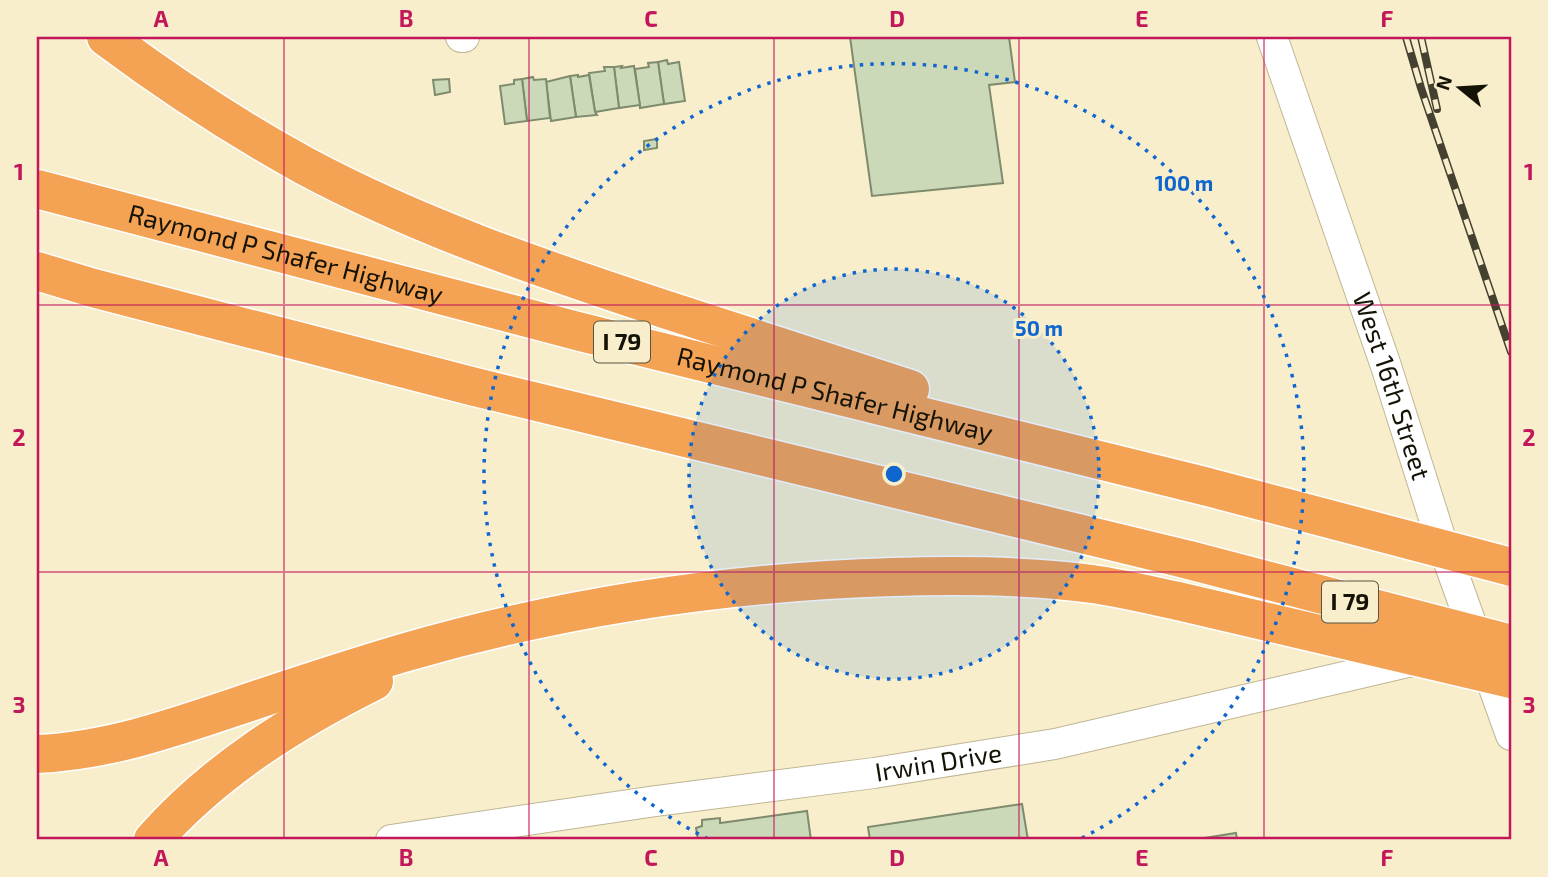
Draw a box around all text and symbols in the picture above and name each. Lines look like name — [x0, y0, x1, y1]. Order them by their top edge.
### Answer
text: A — [153, 4, 169, 32]
text: B — [399, 4, 413, 32]
text: C — [644, 4, 658, 32]
text: D — [889, 4, 905, 32]
text: E — [1135, 4, 1149, 32]
text: F — [1381, 4, 1394, 32]
north arrow — [1426, 52, 1496, 122]
text: N — [1430, 73, 1456, 93]
text: 1 — [14, 157, 24, 185]
text: 1 — [1524, 157, 1534, 185]
text: 100 m — [1155, 170, 1213, 195]
street label: Raymond P Shafer Highway — [125, 197, 447, 309]
street label: West 16th Street — [1348, 288, 1438, 483]
text: 50 m — [1015, 315, 1063, 340]
road number: I 79 — [594, 321, 650, 362]
street label: Raymond P Shafer Highway — [674, 339, 997, 447]
text: 2 — [12, 423, 26, 451]
text: 2 — [1522, 423, 1536, 451]
centre of rings — [882, 462, 906, 486]
road number: I 79 — [1322, 582, 1378, 622]
text: 3 — [12, 690, 26, 718]
text: 3 — [1522, 690, 1536, 718]
street label: Irwin Drive — [873, 736, 1004, 787]
text: A — [153, 843, 169, 871]
text: B — [399, 843, 413, 871]
text: C — [644, 843, 658, 871]
text: D — [889, 843, 905, 871]
text: E — [1135, 843, 1149, 871]
text: F — [1381, 843, 1394, 871]

